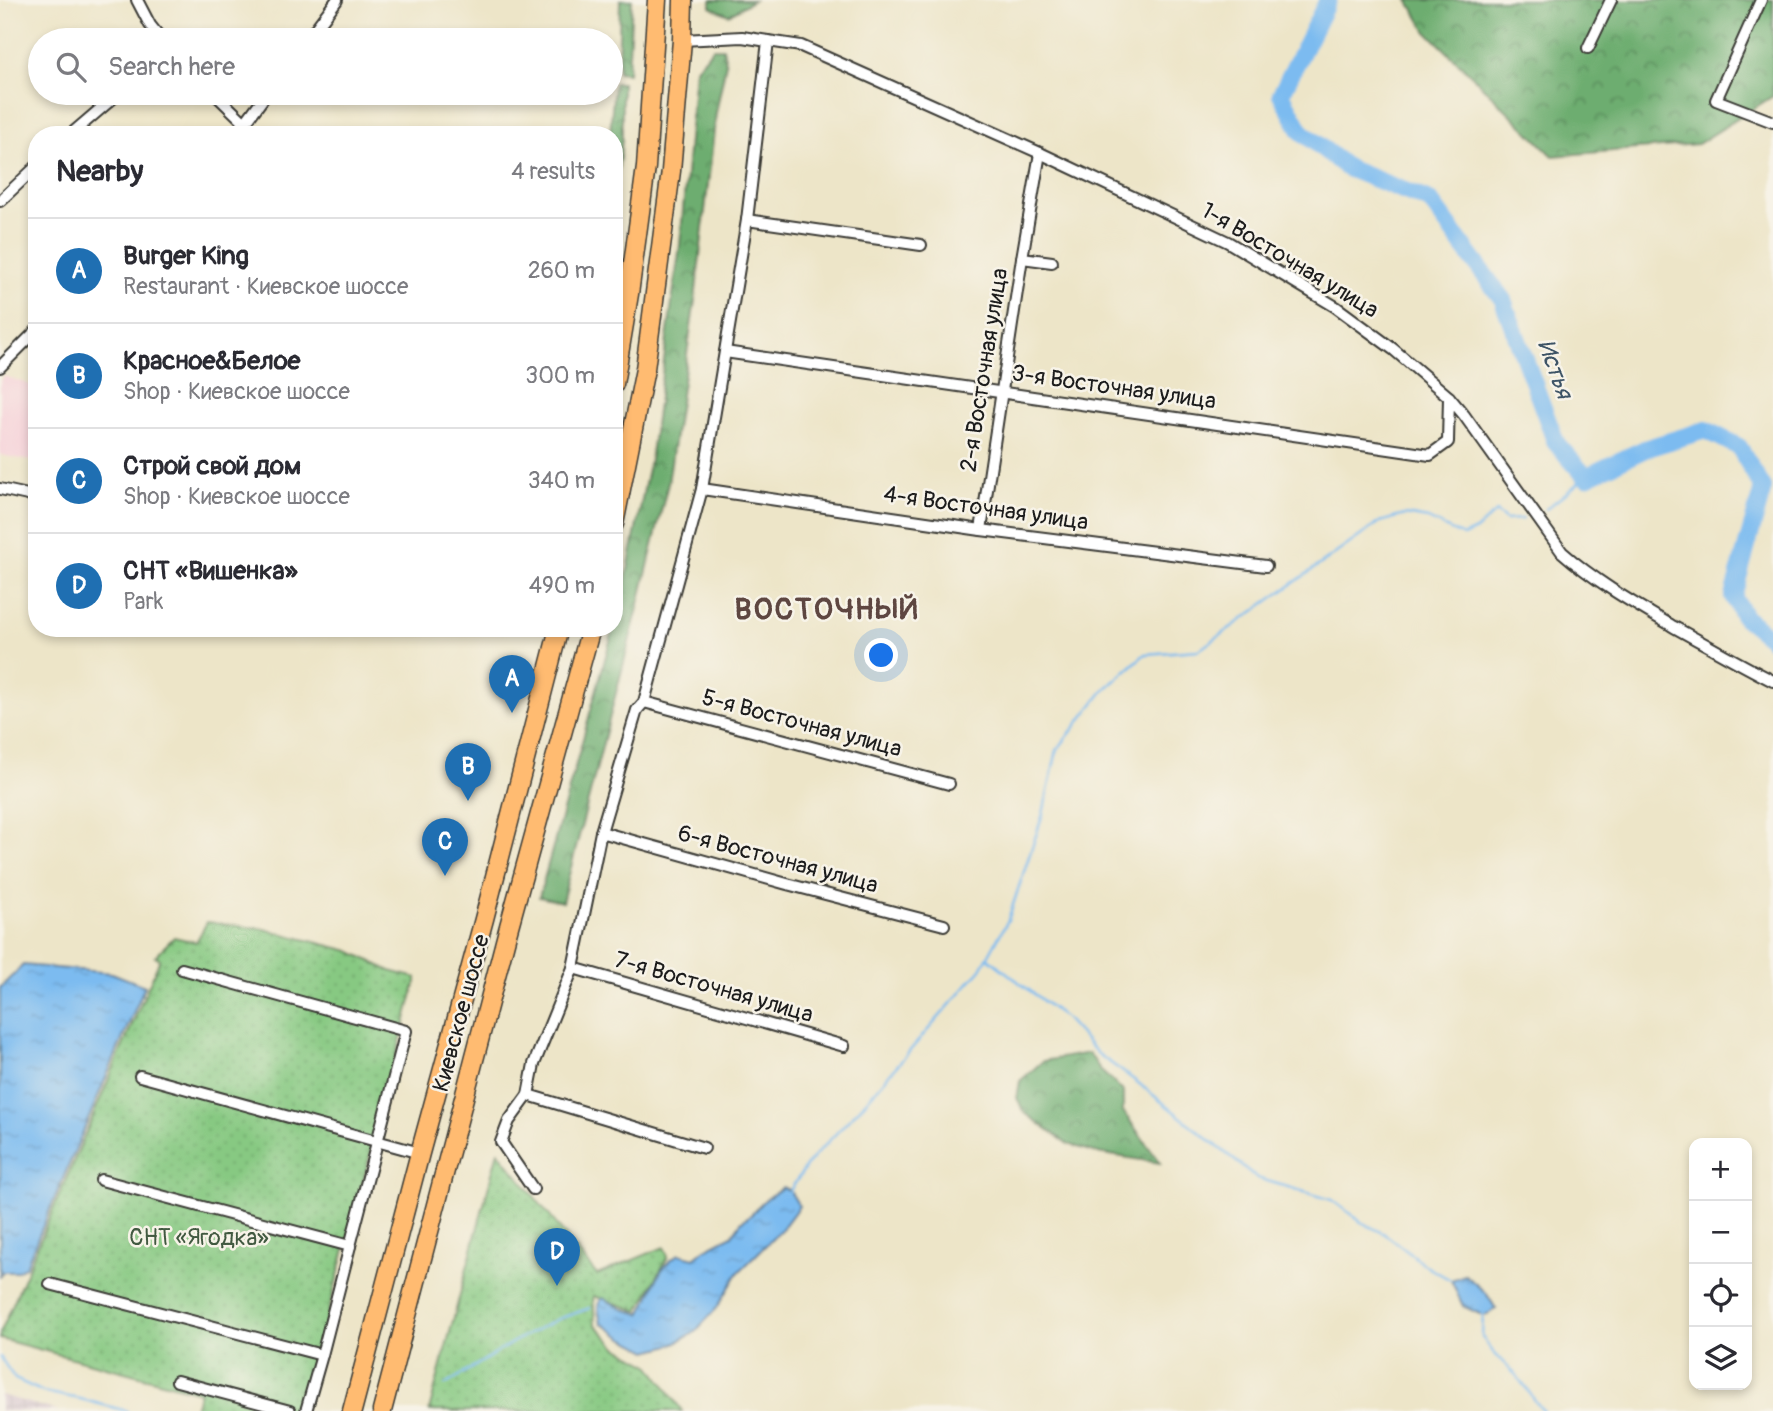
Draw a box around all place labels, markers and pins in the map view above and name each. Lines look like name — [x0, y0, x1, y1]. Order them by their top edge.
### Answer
pin: A — [489, 655, 535, 713]
pin: B — [445, 743, 491, 801]
pin: C — [422, 818, 468, 876]
pin: D — [534, 1228, 580, 1286]

